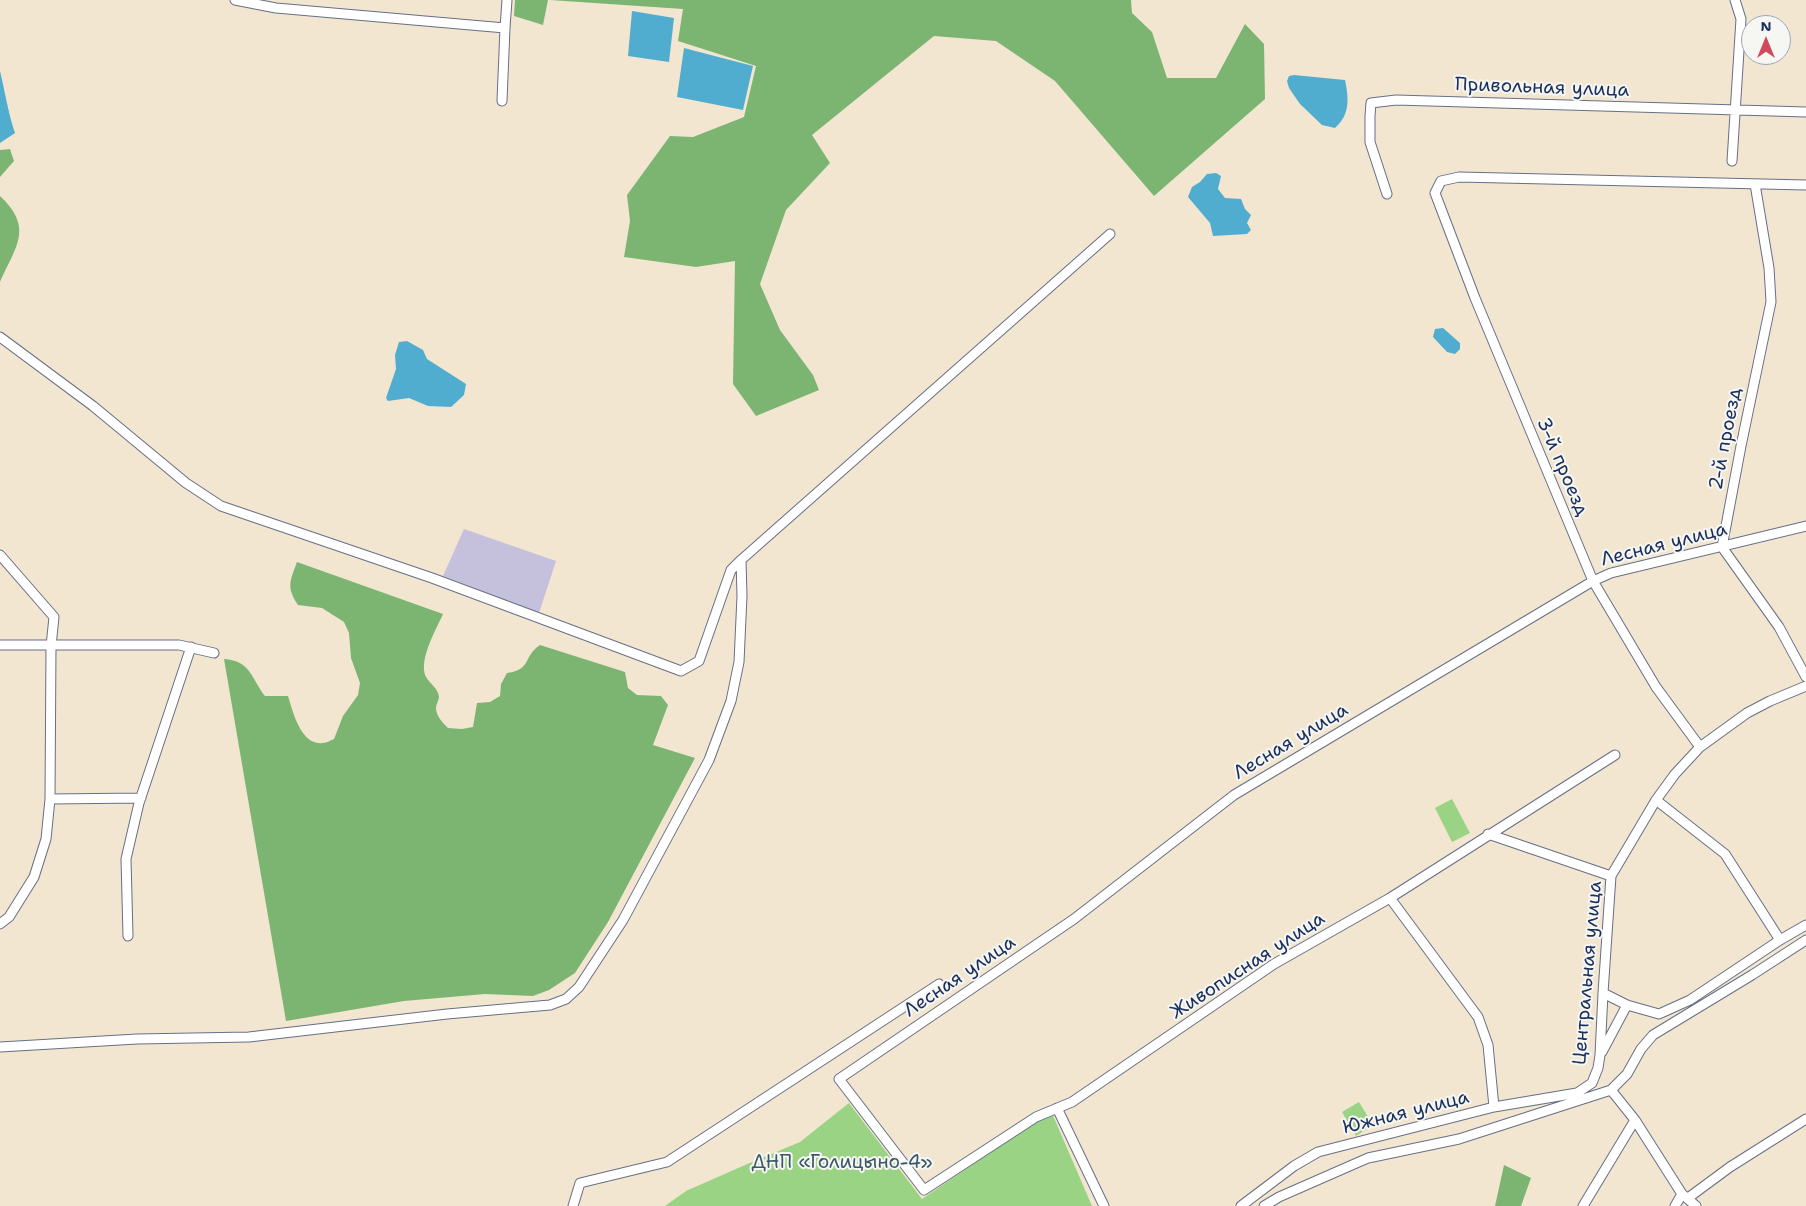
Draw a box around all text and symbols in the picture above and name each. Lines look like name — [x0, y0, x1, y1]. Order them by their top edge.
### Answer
north arrow — [1741, 15, 1791, 65]
text: N — [1760, 17, 1772, 35]
street label: Привольная улица — [1454, 74, 1630, 102]
street label: 2-й проезд — [1705, 386, 1747, 492]
street label: 3-й проезд — [1531, 414, 1593, 520]
street label: Лесная улица — [1598, 518, 1730, 572]
street label: Лесная улица — [1230, 699, 1352, 785]
street label: Центральная улица — [1569, 880, 1607, 1066]
street label: Живописная улица — [1166, 908, 1330, 1024]
street label: Лесная улица — [900, 931, 1020, 1023]
street label: Южная улица — [1340, 1086, 1472, 1140]
park label: ДНП «Голицыно-4» — [751, 1152, 933, 1174]

